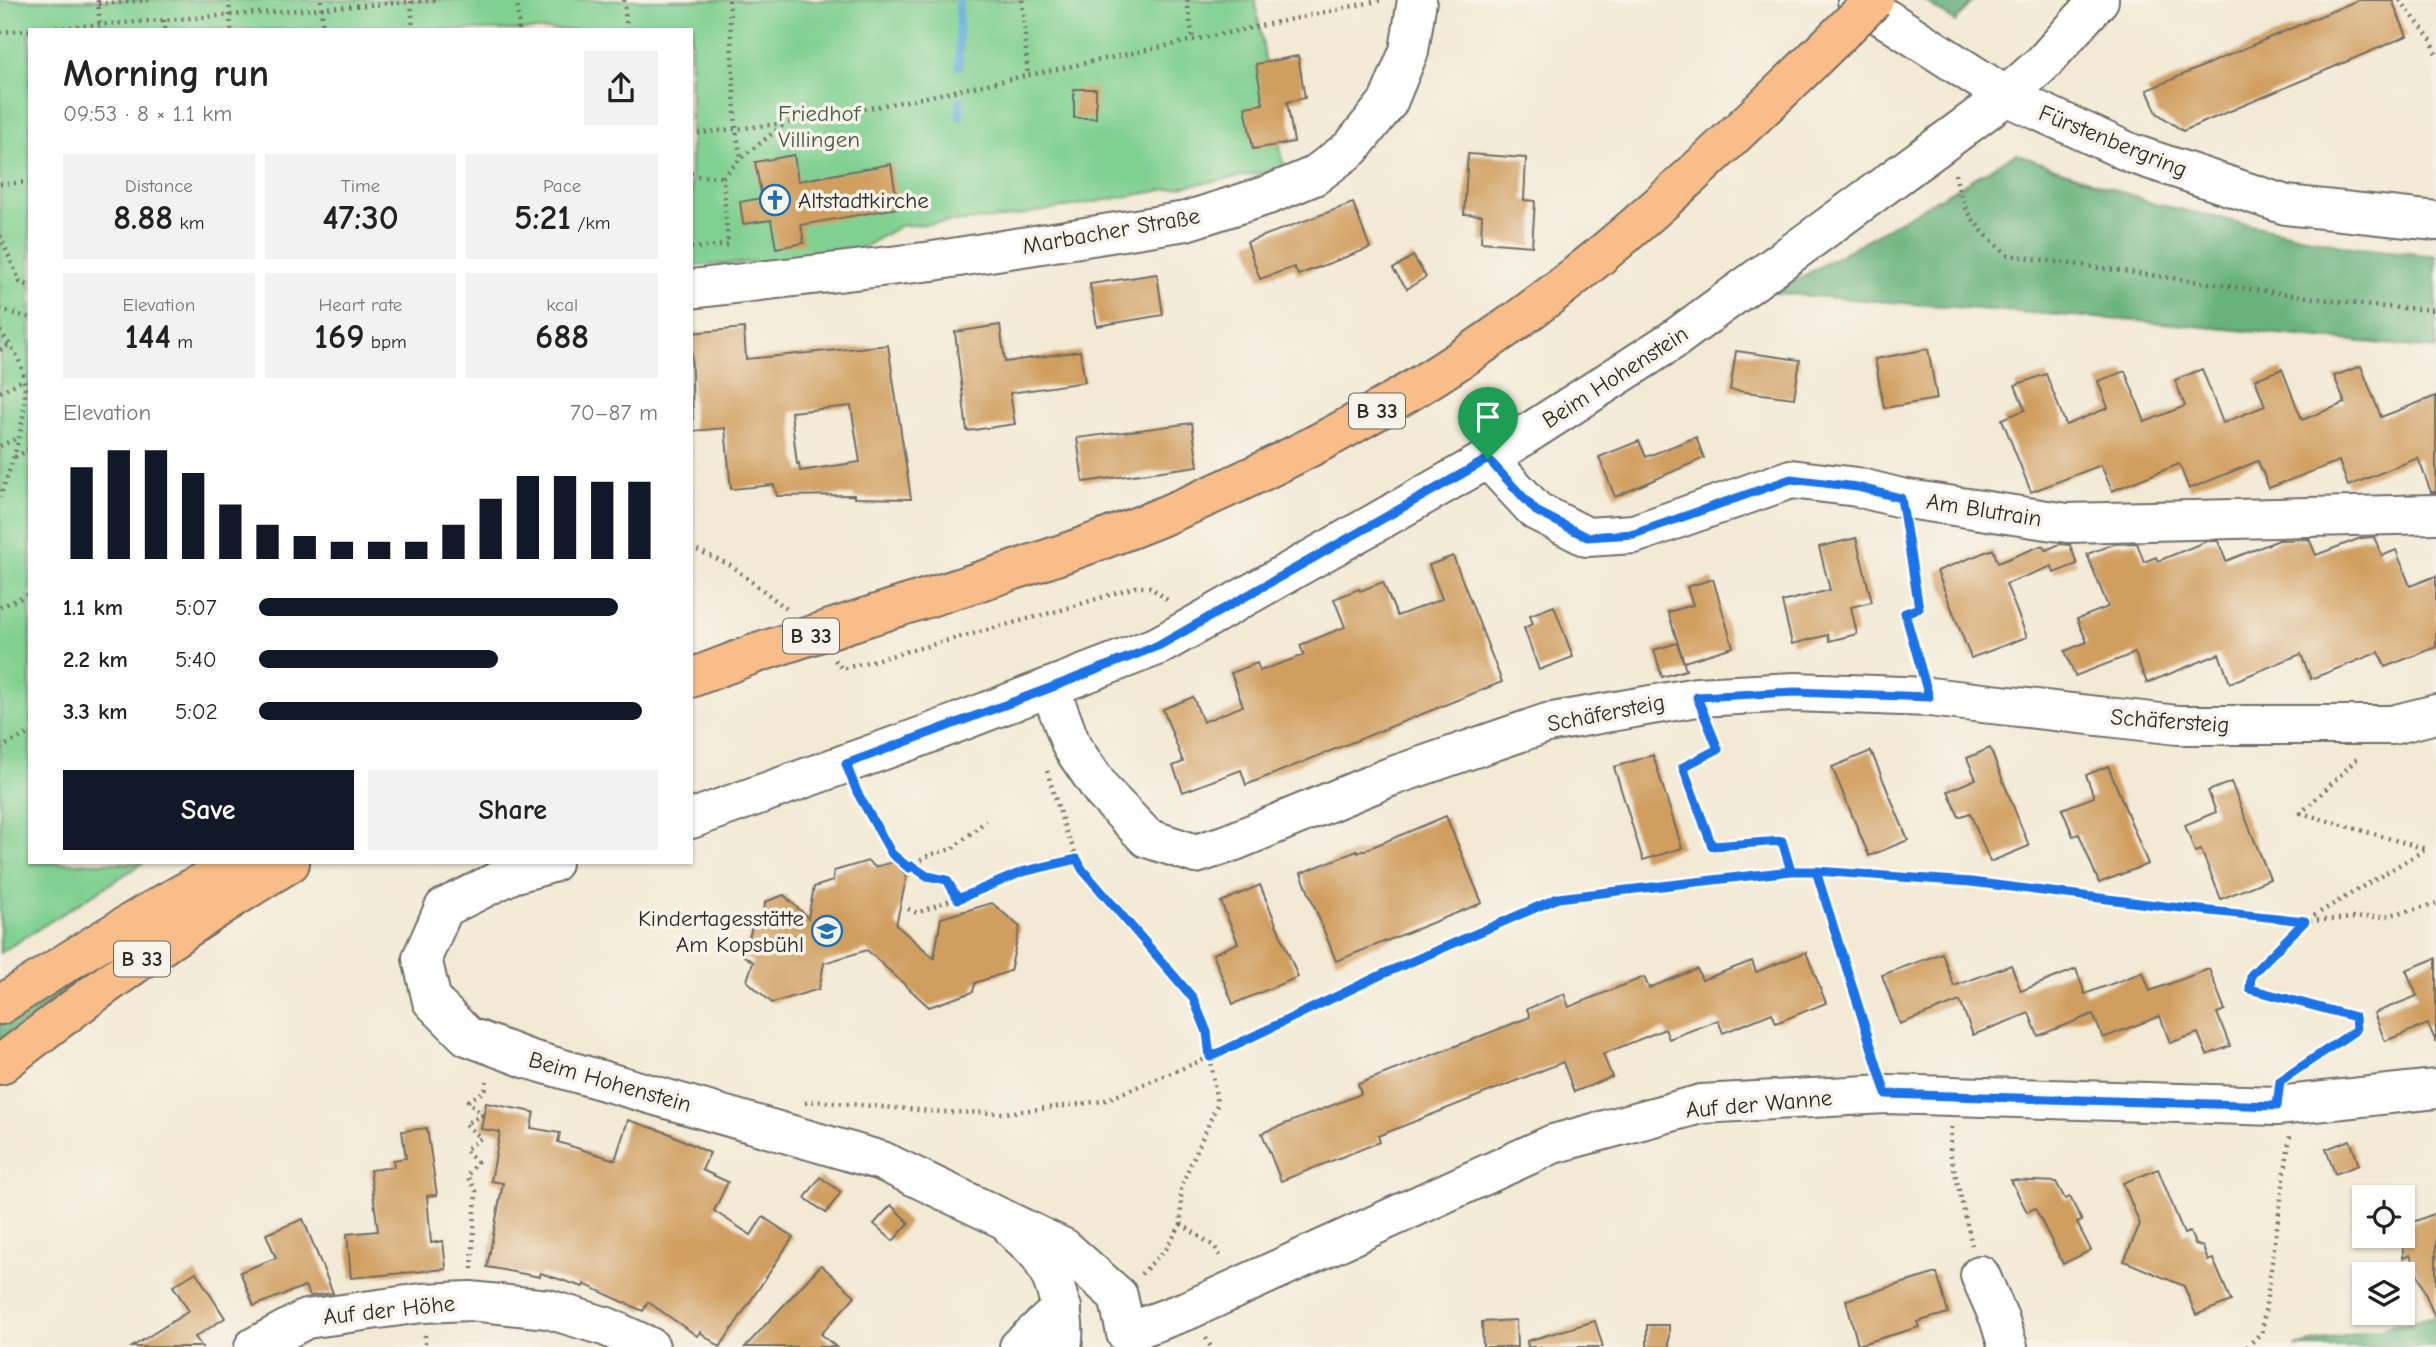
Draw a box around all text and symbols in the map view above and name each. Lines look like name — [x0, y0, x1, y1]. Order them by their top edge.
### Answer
button: share — [584, 51, 658, 125]
text: Morning run — [63, 52, 269, 96]
street label: Fürstenbergring — [2035, 99, 2191, 183]
text: 09:53 · 8 × 1.1 km — [63, 100, 232, 127]
park label: Friedhof Villingen — [778, 100, 862, 153]
text: Distance — [125, 175, 193, 197]
text: Time — [341, 175, 380, 197]
text: Pace — [543, 175, 581, 197]
church icon: Altstadtkirche — [758, 183, 792, 217]
place label: Altstadtkirche — [798, 187, 929, 214]
text: 8.88 — [113, 197, 173, 238]
text: 47:30 — [322, 197, 399, 238]
text: 5:21 — [514, 197, 571, 238]
street label: Marbacher Straße — [1020, 202, 1202, 260]
text: km — [173, 212, 205, 234]
text: /km — [571, 212, 610, 234]
text: Elevation — [122, 294, 195, 316]
text: Heart rate — [319, 294, 402, 316]
text: kcal — [546, 294, 578, 316]
text: 144 — [125, 316, 171, 357]
text: 169 — [314, 316, 365, 357]
text: 688 — [535, 316, 589, 357]
street label: Beim Hohenstein — [1537, 320, 1693, 434]
text: m — [171, 331, 193, 353]
text: bpm — [365, 331, 407, 353]
pin — [1458, 387, 1518, 459]
road number: B 33 — [1349, 394, 1405, 428]
icon: arrive — [1469, 398, 1507, 436]
text: Elevation — [63, 399, 151, 426]
text: 70–87 m — [570, 399, 658, 426]
street label: Am Blutrain — [1925, 488, 2043, 532]
text: 1.1 km — [63, 594, 123, 621]
text: 5:07 — [175, 594, 217, 621]
road number: B 33 — [783, 618, 839, 654]
text: 2.2 km — [63, 646, 128, 673]
text: 5:40 — [175, 646, 217, 673]
street label: Schäfersteig — [1545, 688, 1667, 738]
text: 3.3 km — [63, 698, 128, 725]
text: 5:02 — [175, 698, 218, 725]
street label: Schäfersteig — [2110, 703, 2230, 739]
button: Save — [63, 770, 354, 850]
button: Share — [368, 770, 658, 850]
place label: Kindertagesstätte Am Kopsbühl — [638, 905, 804, 958]
school or university icon: Kindertagesstätte Am Kopsbühl — [810, 914, 844, 948]
road number: B 33 — [114, 942, 170, 976]
street label: Beim Hohenstein — [526, 1046, 694, 1118]
street label: Auf der Wanne — [1685, 1084, 1833, 1124]
map controls — [2352, 1185, 2415, 1325]
button: locate — [2352, 1185, 2415, 1248]
button: layers — [2352, 1262, 2415, 1325]
street label: Auf der Höhe — [322, 1290, 456, 1330]

